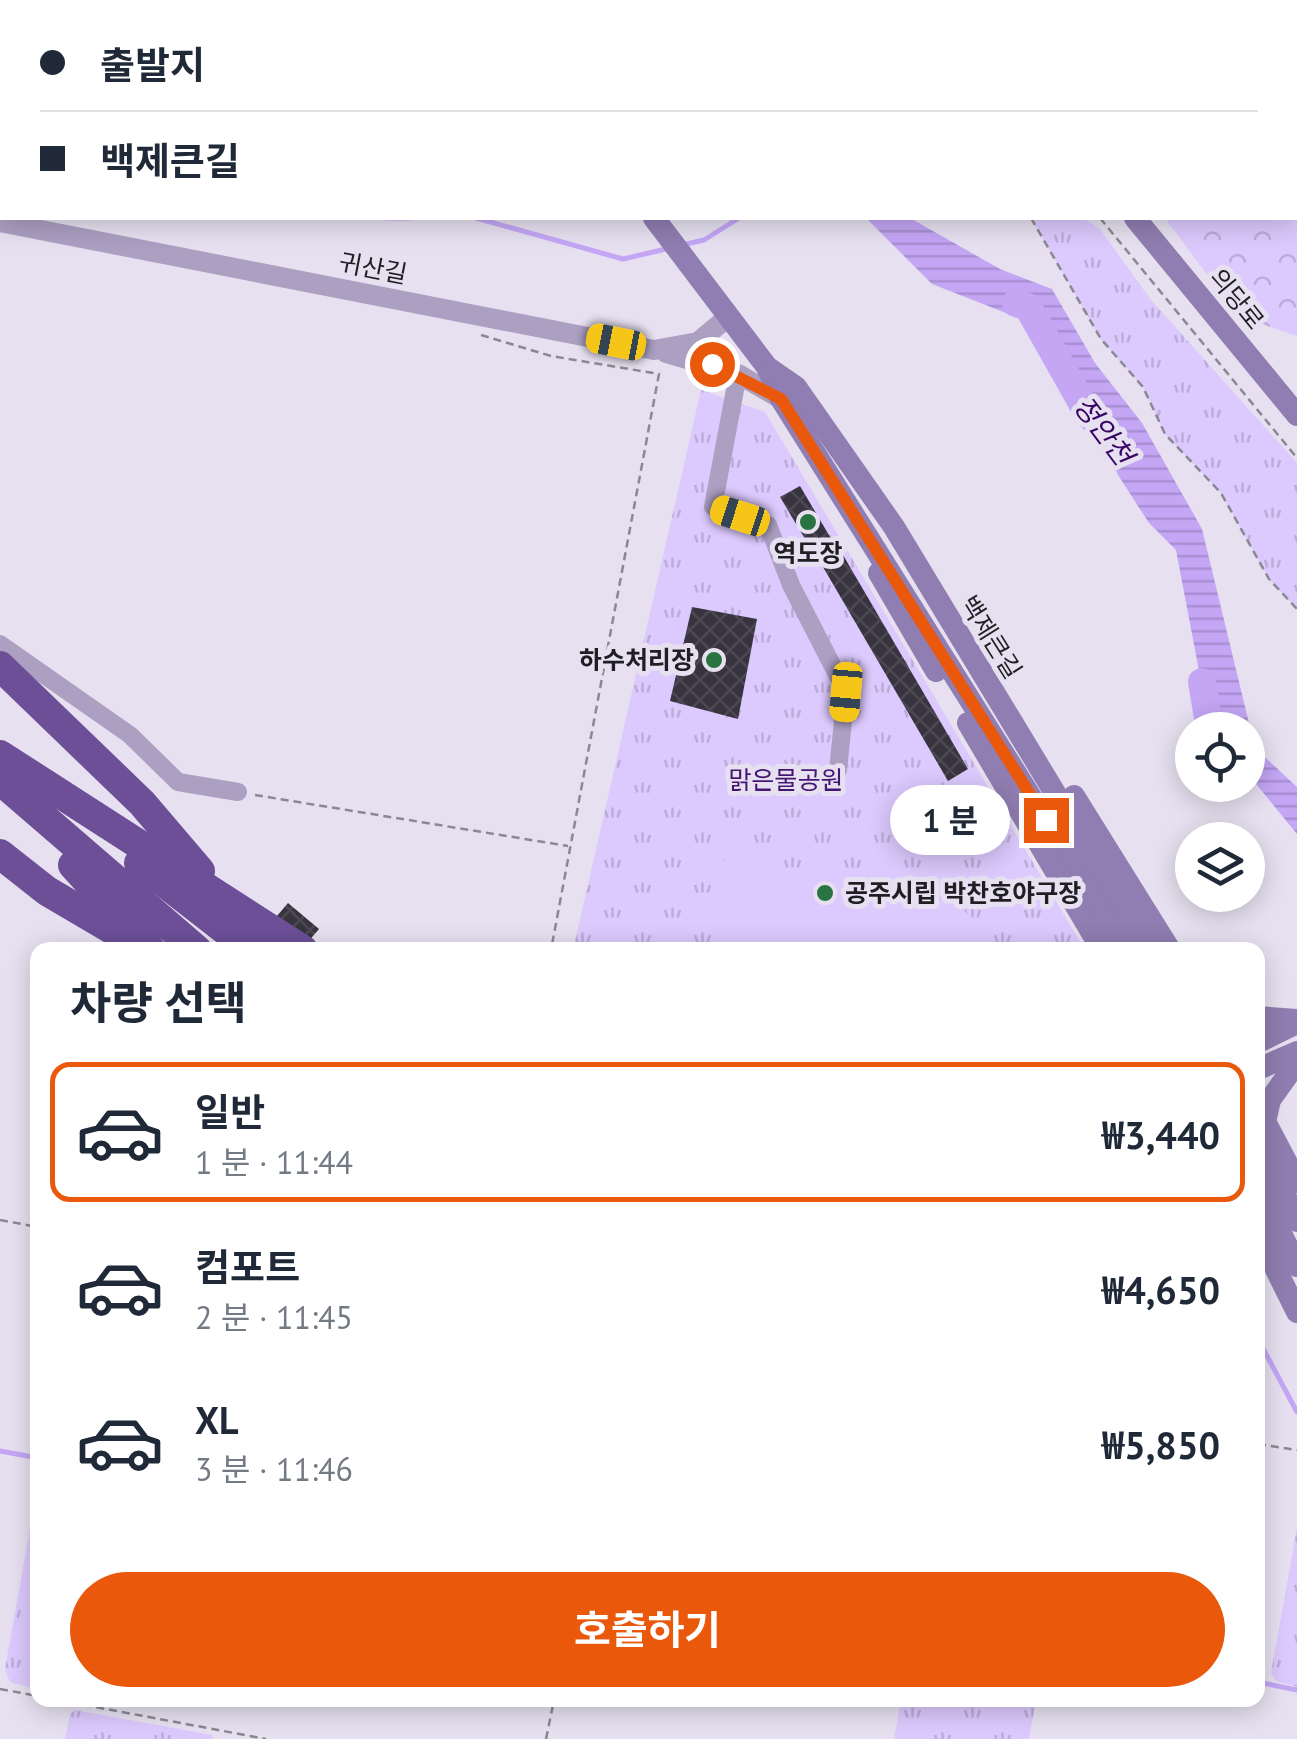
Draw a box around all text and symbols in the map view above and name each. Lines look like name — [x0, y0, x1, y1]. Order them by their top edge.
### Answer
text: 출발지 — [100, 40, 205, 89]
text: 백제큰길 — [100, 136, 240, 185]
street label: 귀산길 — [336, 246, 410, 290]
street label: 의당로 — [1203, 262, 1271, 336]
car — [584, 322, 648, 362]
route start — [690, 342, 735, 387]
water label: 정안천 — [1066, 388, 1144, 475]
car — [707, 492, 773, 540]
marker: 역도장 — [797, 511, 819, 533]
place label: 역도장 — [773, 537, 843, 569]
street label: 백제큰길 — [953, 590, 1029, 684]
place label: 하수처리장 — [579, 644, 694, 676]
marker: 하수처리장 — [703, 649, 725, 671]
car — [828, 661, 864, 723]
map controls — [1175, 712, 1265, 912]
button: locate — [1175, 712, 1265, 802]
park label: 맑은물공원 — [728, 764, 844, 796]
callout: 1 분 — [891, 785, 1011, 855]
route end — [1024, 798, 1069, 843]
text: 1 분 — [922, 799, 978, 841]
button: layers — [1175, 822, 1265, 912]
place label: 공주시립 박찬호야구장 — [845, 877, 1081, 909]
marker: 공주시립 박찬호야구장 — [814, 882, 836, 904]
text: 차량 선택 — [70, 973, 247, 1031]
icon: car — [75, 1087, 165, 1177]
text: 일반 — [195, 1087, 265, 1136]
text: ₩3,440 — [1102, 1110, 1220, 1159]
text: 1 분 · 11:44 — [195, 1141, 353, 1183]
icon: car — [75, 1242, 165, 1332]
text: 컴포트 — [195, 1242, 300, 1291]
text: ₩4,650 — [1102, 1265, 1220, 1314]
text: 2 분 · 11:45 — [195, 1296, 353, 1338]
text: XL — [195, 1395, 239, 1444]
icon: car — [75, 1397, 165, 1487]
text: ₩5,850 — [1102, 1420, 1220, 1469]
text: 3 분 · 11:46 — [195, 1448, 353, 1490]
button: 호출하기 — [70, 1572, 1225, 1687]

